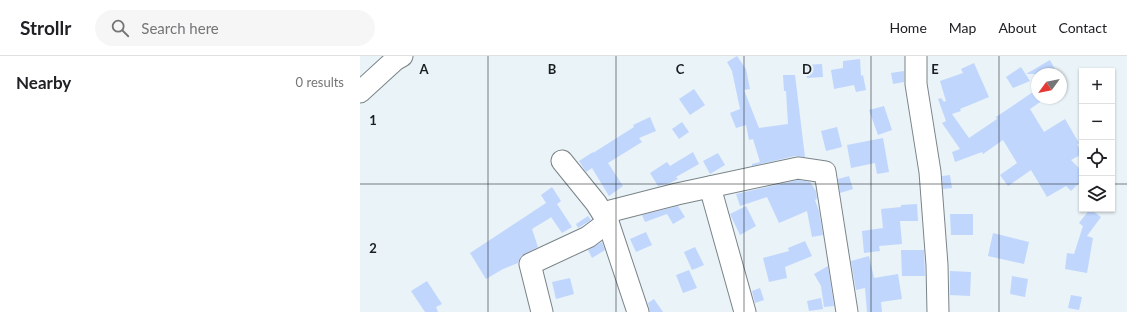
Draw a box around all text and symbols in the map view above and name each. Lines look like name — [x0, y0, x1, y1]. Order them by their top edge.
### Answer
search box — [95, 10, 375, 46]
text: Strollr — [20, 16, 71, 39]
icon: search — [109, 17, 131, 39]
text: Search here — [141, 19, 219, 37]
text: Home — [889, 19, 927, 36]
text: Map — [949, 19, 976, 36]
text: About — [998, 19, 1036, 36]
text: Contact — [1058, 19, 1107, 36]
text: A — [418, 61, 429, 77]
text: B — [548, 61, 557, 77]
text: C — [676, 61, 685, 77]
text: D — [802, 61, 812, 77]
text: E — [931, 61, 939, 77]
north arrow — [1031, 68, 1067, 104]
map controls — [1079, 68, 1115, 212]
button: + — [1079, 68, 1115, 104]
text: Nearby — [16, 72, 71, 93]
text: 0 results — [296, 74, 344, 90]
button: − — [1079, 104, 1115, 140]
text: 1 — [369, 112, 377, 128]
button: locate — [1079, 140, 1115, 176]
button: layers — [1079, 176, 1115, 212]
text: 2 — [369, 240, 377, 256]

